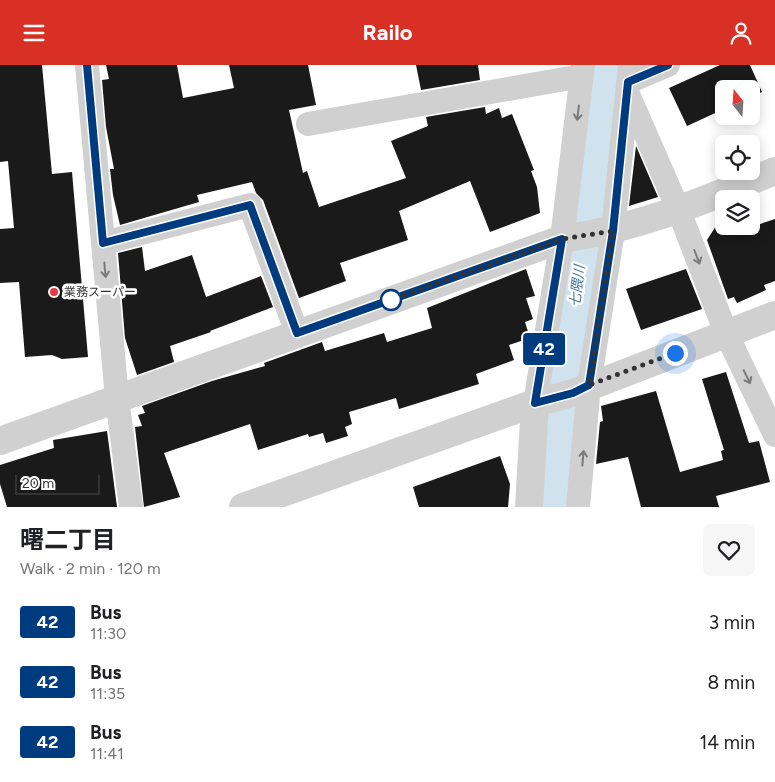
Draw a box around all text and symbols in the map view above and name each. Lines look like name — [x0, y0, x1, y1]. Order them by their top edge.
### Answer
icon: menu — [20, 19, 48, 47]
text: Railo — [363, 19, 412, 46]
icon: person — [727, 19, 755, 47]
north arrow — [715, 80, 760, 125]
map controls — [715, 80, 760, 235]
one-way arrow — [573, 105, 583, 121]
button: locate — [715, 135, 760, 180]
button: layers — [715, 190, 760, 235]
one-way arrow — [693, 249, 702, 264]
one-way arrow — [100, 262, 110, 278]
water label: 七隈川 — [567, 262, 589, 308]
place label: 業務スーパー — [64, 285, 136, 299]
marker: 業務スーパー — [48, 286, 60, 298]
unlabelled marker — [380, 289, 402, 311]
line badge: 42 — [522, 333, 566, 365]
text: 42 — [533, 338, 555, 360]
your location — [663, 341, 688, 366]
one-way arrow — [743, 369, 752, 384]
one-way arrow — [578, 451, 587, 467]
scale bar — [15, 472, 100, 495]
text: 20 m — [22, 475, 54, 492]
button: heart — [703, 524, 755, 576]
text: 曙二丁目 — [20, 525, 116, 554]
text: Walk · 2 min · 120 m — [20, 559, 161, 578]
text: Bus — [90, 601, 121, 624]
text: 42 — [37, 611, 58, 633]
text: 3 min — [709, 611, 755, 634]
text: 11:30 — [90, 624, 126, 643]
text: Bus — [90, 661, 121, 684]
text: 42 — [37, 671, 58, 693]
text: 8 min — [707, 671, 755, 694]
text: 11:35 — [90, 684, 125, 703]
text: Bus — [90, 721, 121, 744]
text: 42 — [37, 731, 58, 753]
text: 14 min — [699, 731, 755, 754]
text: 11:41 — [90, 744, 124, 763]

